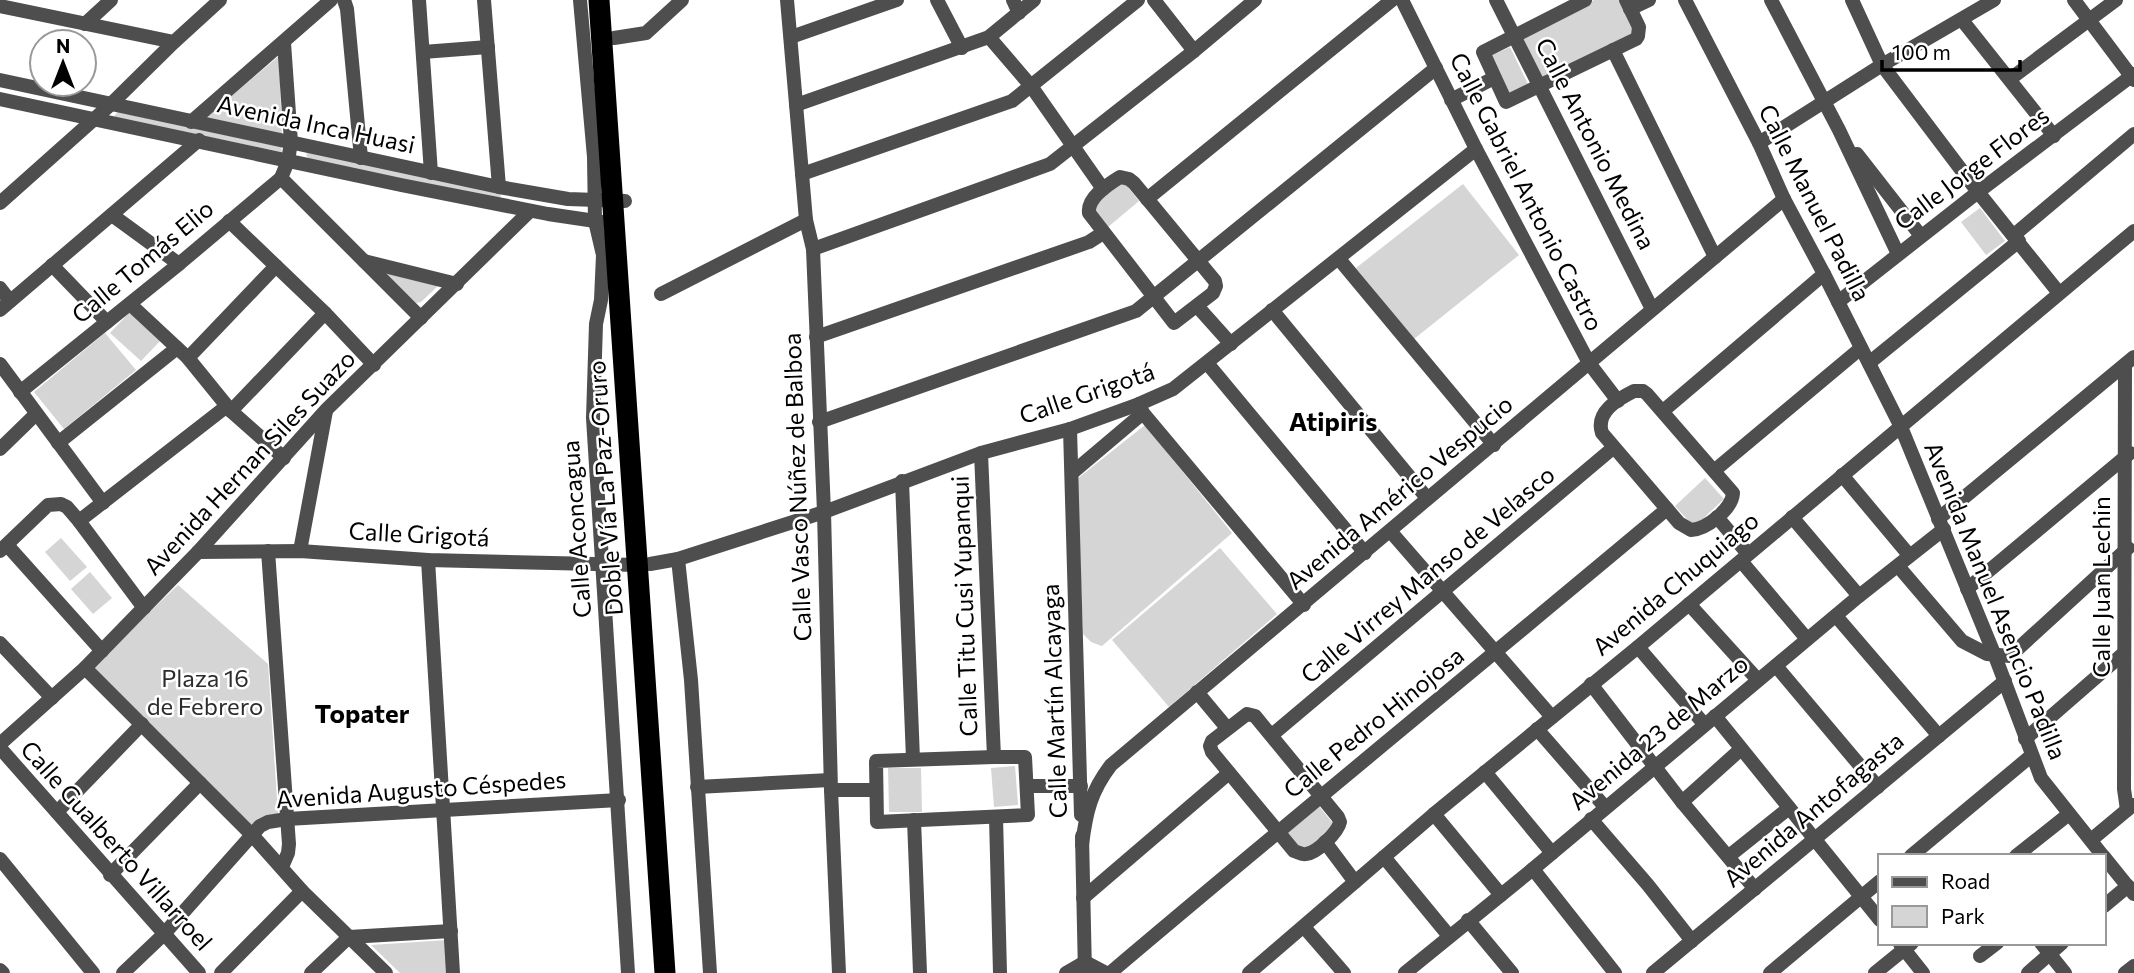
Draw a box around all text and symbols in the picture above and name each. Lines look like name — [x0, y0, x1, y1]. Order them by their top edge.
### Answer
north arrow — [28, 28, 98, 98]
scale bar — [1882, 28, 2020, 72]
street label: Calle Antonio Medina — [1530, 33, 1662, 254]
text: N — [56, 34, 70, 57]
text: 100 m — [1892, 39, 1951, 64]
street label: Calle Gabriel Antonio Castro — [1444, 47, 1610, 335]
street label: Avenida Inca Huasi — [215, 88, 418, 159]
street label: Calle Manuel Padilla — [1753, 99, 1877, 305]
street label: Calle Jorge Flores — [1888, 100, 2054, 235]
street label: Calle Tomás Elio — [65, 193, 219, 329]
street label: Calle Vasco Núñez de Balboa — [777, 332, 816, 642]
street label: Avenida Hernan Siles Suazo — [137, 344, 361, 580]
street label: Calle Grigotá — [1015, 356, 1158, 429]
street label: Doble Vía La Paz-Oruro — [581, 360, 628, 617]
street label: Avenida Américo Vespucio — [1280, 389, 1518, 595]
district label: Atipiris — [1289, 405, 1377, 436]
street label: Avenida Manuel Asencio Padilla — [1919, 437, 2074, 764]
street label: Calle Aconcagua — [555, 439, 596, 619]
street label: Calle Virrey Manso de Velasco — [1294, 459, 1560, 689]
street label: Calle Titu Cusi Yupanqui — [944, 475, 983, 737]
street label: Calle Juan Lechin — [2086, 496, 2115, 678]
street label: Avenida Chuquiago — [1586, 505, 1764, 661]
street label: Calle Grigotá — [348, 515, 490, 552]
street label: Calle Martín Alcayaga — [1035, 583, 1072, 819]
street label: Calle Pedro Hinojosa — [1277, 640, 1469, 803]
street label: Avenida 23 de Marzo — [1563, 648, 1754, 815]
park label: Plaza 16 de Febrero — [147, 663, 263, 720]
district label: Topater — [315, 697, 410, 728]
street label: Avenida Antofagasta — [1717, 725, 1909, 892]
street label: Calle Gualberto Villarroel — [15, 734, 219, 956]
street label: Avenida Augusto Céspedes — [275, 764, 567, 813]
legend — [1878, 854, 2106, 945]
text: Road — [1941, 868, 1990, 893]
text: Park — [1941, 903, 1985, 928]

